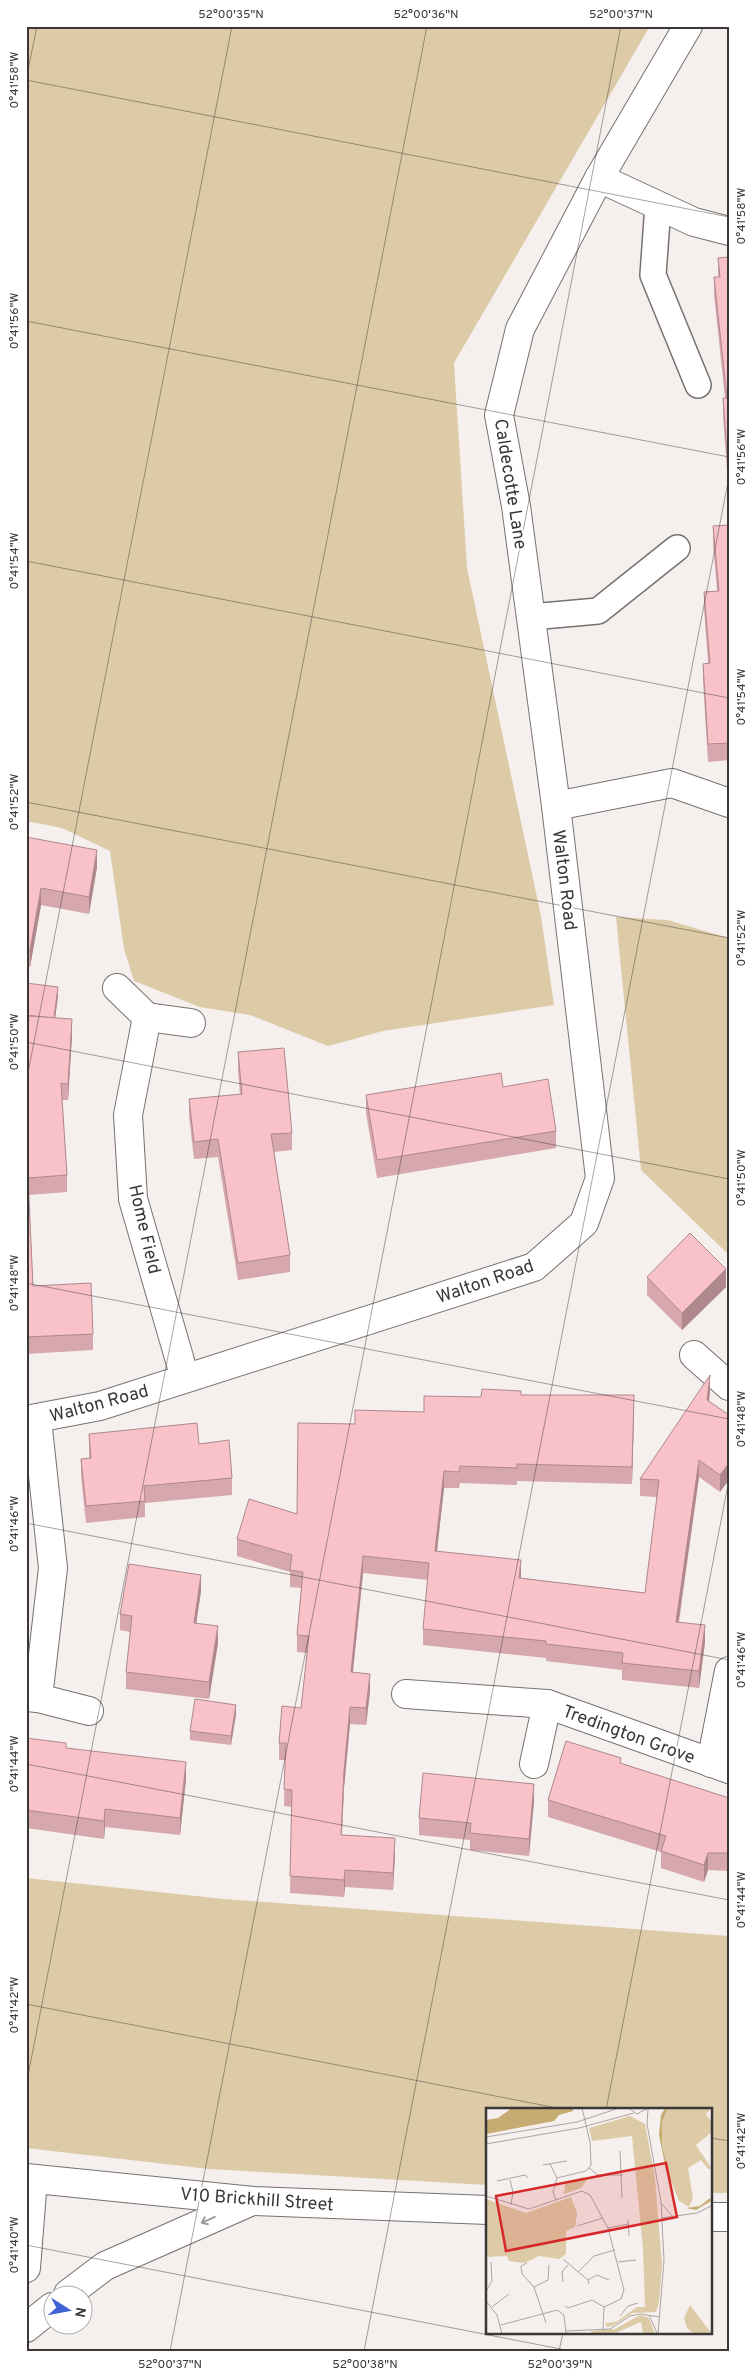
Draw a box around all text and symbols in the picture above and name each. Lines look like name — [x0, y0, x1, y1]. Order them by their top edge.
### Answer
text: 52°00'35"N — [198, 7, 264, 23]
text: 52°00'36"N — [393, 7, 459, 23]
text: 52°00'37"N — [589, 7, 653, 23]
text: 0°41'58"W — [7, 52, 23, 108]
text: 0°41'58"W — [734, 188, 750, 244]
text: 0°41'56"W — [7, 293, 23, 349]
street label: Caldecotte Lane — [488, 417, 531, 551]
text: 0°41'56"W — [734, 429, 750, 485]
text: 0°41'54"W — [7, 532, 23, 590]
text: 0°41'54"W — [734, 668, 750, 726]
text: 0°41'52"W — [7, 774, 23, 830]
street label: Walton Road — [546, 828, 581, 932]
text: 0°41'52"W — [734, 910, 750, 966]
text: 0°41'50"W — [7, 1013, 23, 1071]
text: 0°41'50"W — [734, 1149, 750, 1207]
street label: Home Field — [122, 1182, 165, 1276]
text: 0°41'48"W — [7, 1255, 23, 1311]
street label: Walton Road — [434, 1255, 537, 1310]
street label: Walton Road — [47, 1380, 151, 1429]
text: 0°41'48"W — [734, 1391, 750, 1447]
text: 0°41'46"W — [7, 1496, 23, 1552]
text: 0°41'46"W — [734, 1632, 750, 1688]
street label: Tredington Grove — [559, 1701, 698, 1770]
text: 0°41'44"W — [7, 1736, 23, 1792]
text: 0°41'44"W — [734, 1872, 750, 1928]
text: 0°41'42"W — [7, 1977, 23, 2033]
inset map — [486, 2108, 712, 2334]
text: 0°41'42"W — [734, 2113, 750, 2169]
street label: V10 Brickhill Street — [179, 2184, 335, 2217]
text: 0°41'40"W — [7, 2216, 23, 2274]
one-way arrow — [201, 2216, 216, 2226]
north arrow — [42, 2284, 92, 2334]
text: N — [70, 2306, 89, 2319]
text: 52°00'37"N — [138, 2357, 202, 2373]
text: 52°00'38"N — [332, 2357, 398, 2373]
text: 52°00'39"N — [527, 2357, 593, 2373]

